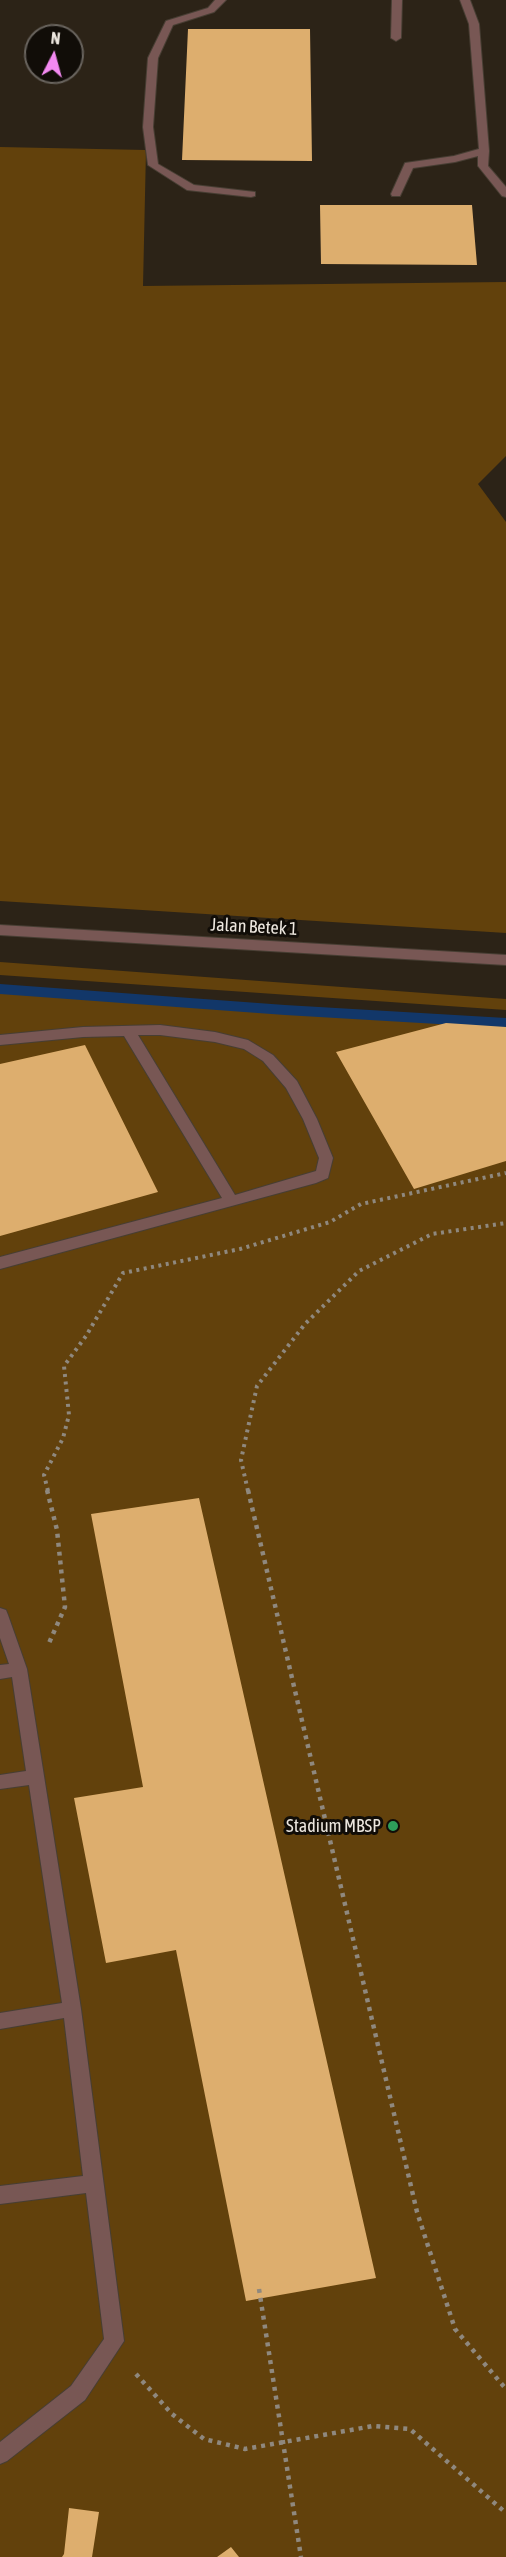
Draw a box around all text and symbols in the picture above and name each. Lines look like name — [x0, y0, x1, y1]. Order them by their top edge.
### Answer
north arrow — [24, 24, 84, 84]
text: N — [50, 29, 61, 48]
street label: Jalan Betek 1 — [210, 914, 298, 940]
place label: Stadium MBSP — [286, 1815, 381, 1837]
marker: Stadium MBSP — [386, 1819, 400, 1833]

